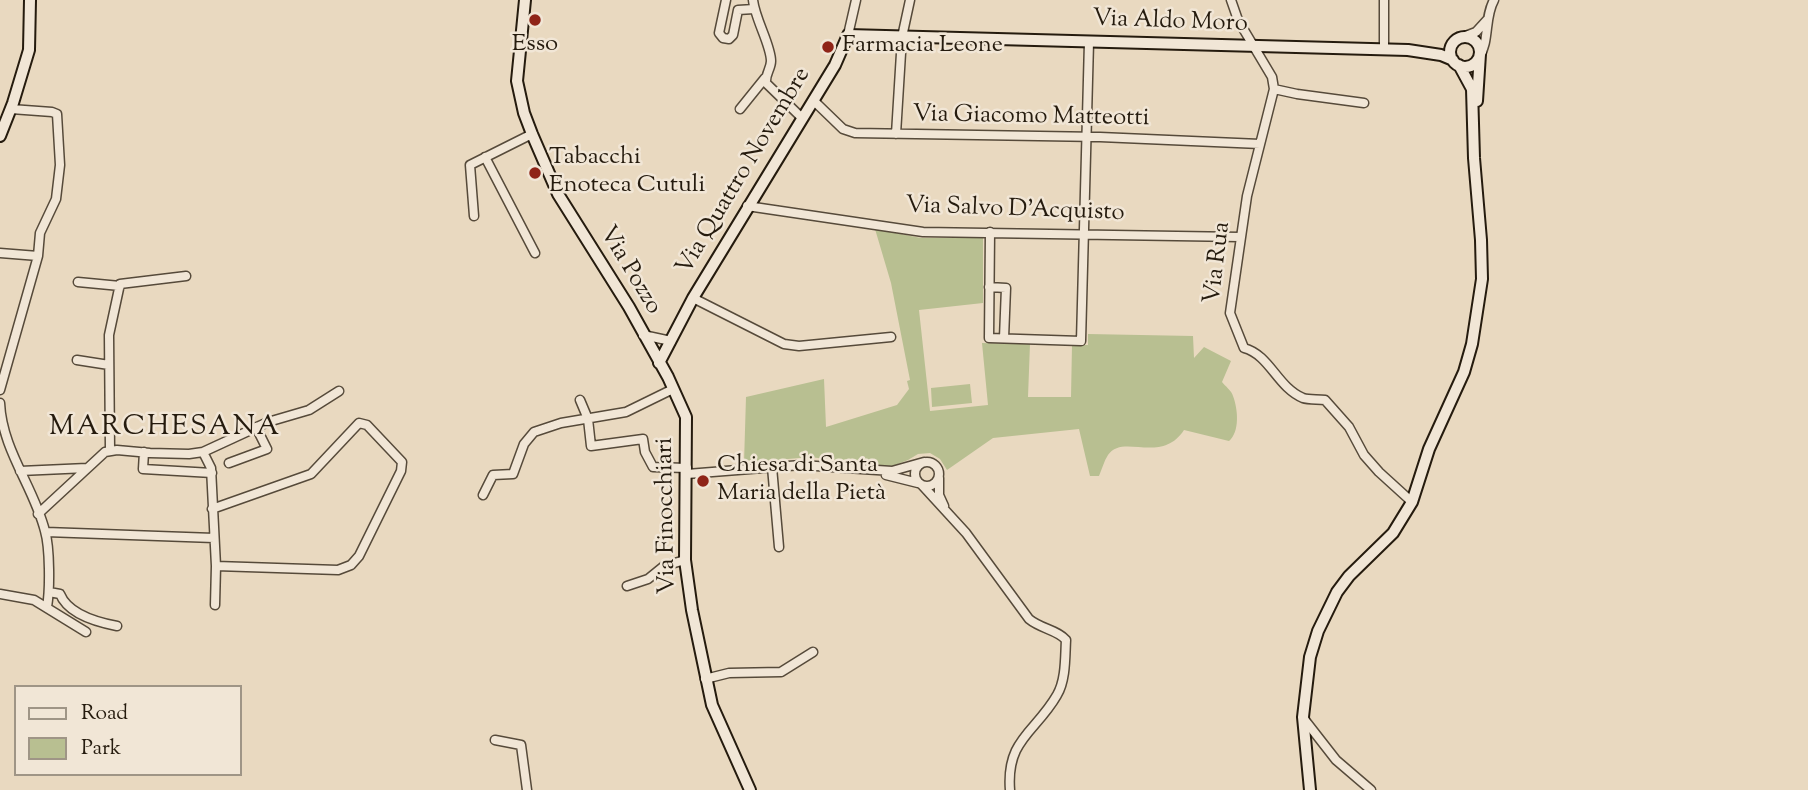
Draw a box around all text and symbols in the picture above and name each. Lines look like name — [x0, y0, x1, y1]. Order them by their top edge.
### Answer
street label: Via Aldo Moro — [1092, 6, 1248, 40]
marker: Esso — [527, 12, 543, 28]
place label: Esso — [512, 32, 558, 60]
place label: Farmacia Leone — [842, 33, 1003, 61]
marker: Farmacia Leone — [820, 39, 836, 55]
street label: Via Quattro Novembre — [672, 63, 818, 281]
street label: Via Giacomo Matteotti — [912, 102, 1150, 134]
place label: Tabacchi Enoteca Cutuli — [549, 145, 705, 201]
marker: Tabacchi Enoteca Cutuli — [527, 165, 543, 181]
street label: Via Salvo D'Acquisto — [905, 193, 1125, 229]
street label: Via Rua — [1200, 220, 1238, 306]
street label: Via Pozzo — [591, 222, 667, 320]
district label: MARCHESANA — [50, 412, 280, 446]
street label: Via Finocchiari — [652, 437, 684, 595]
place label: Chiesa di Santa Maria della Pietà — [717, 453, 886, 509]
marker: Chiesa di Santa Maria della Pietà — [695, 473, 711, 489]
legend — [14, 685, 242, 776]
text: Road — [81, 699, 128, 729]
text: Park — [81, 734, 121, 764]

